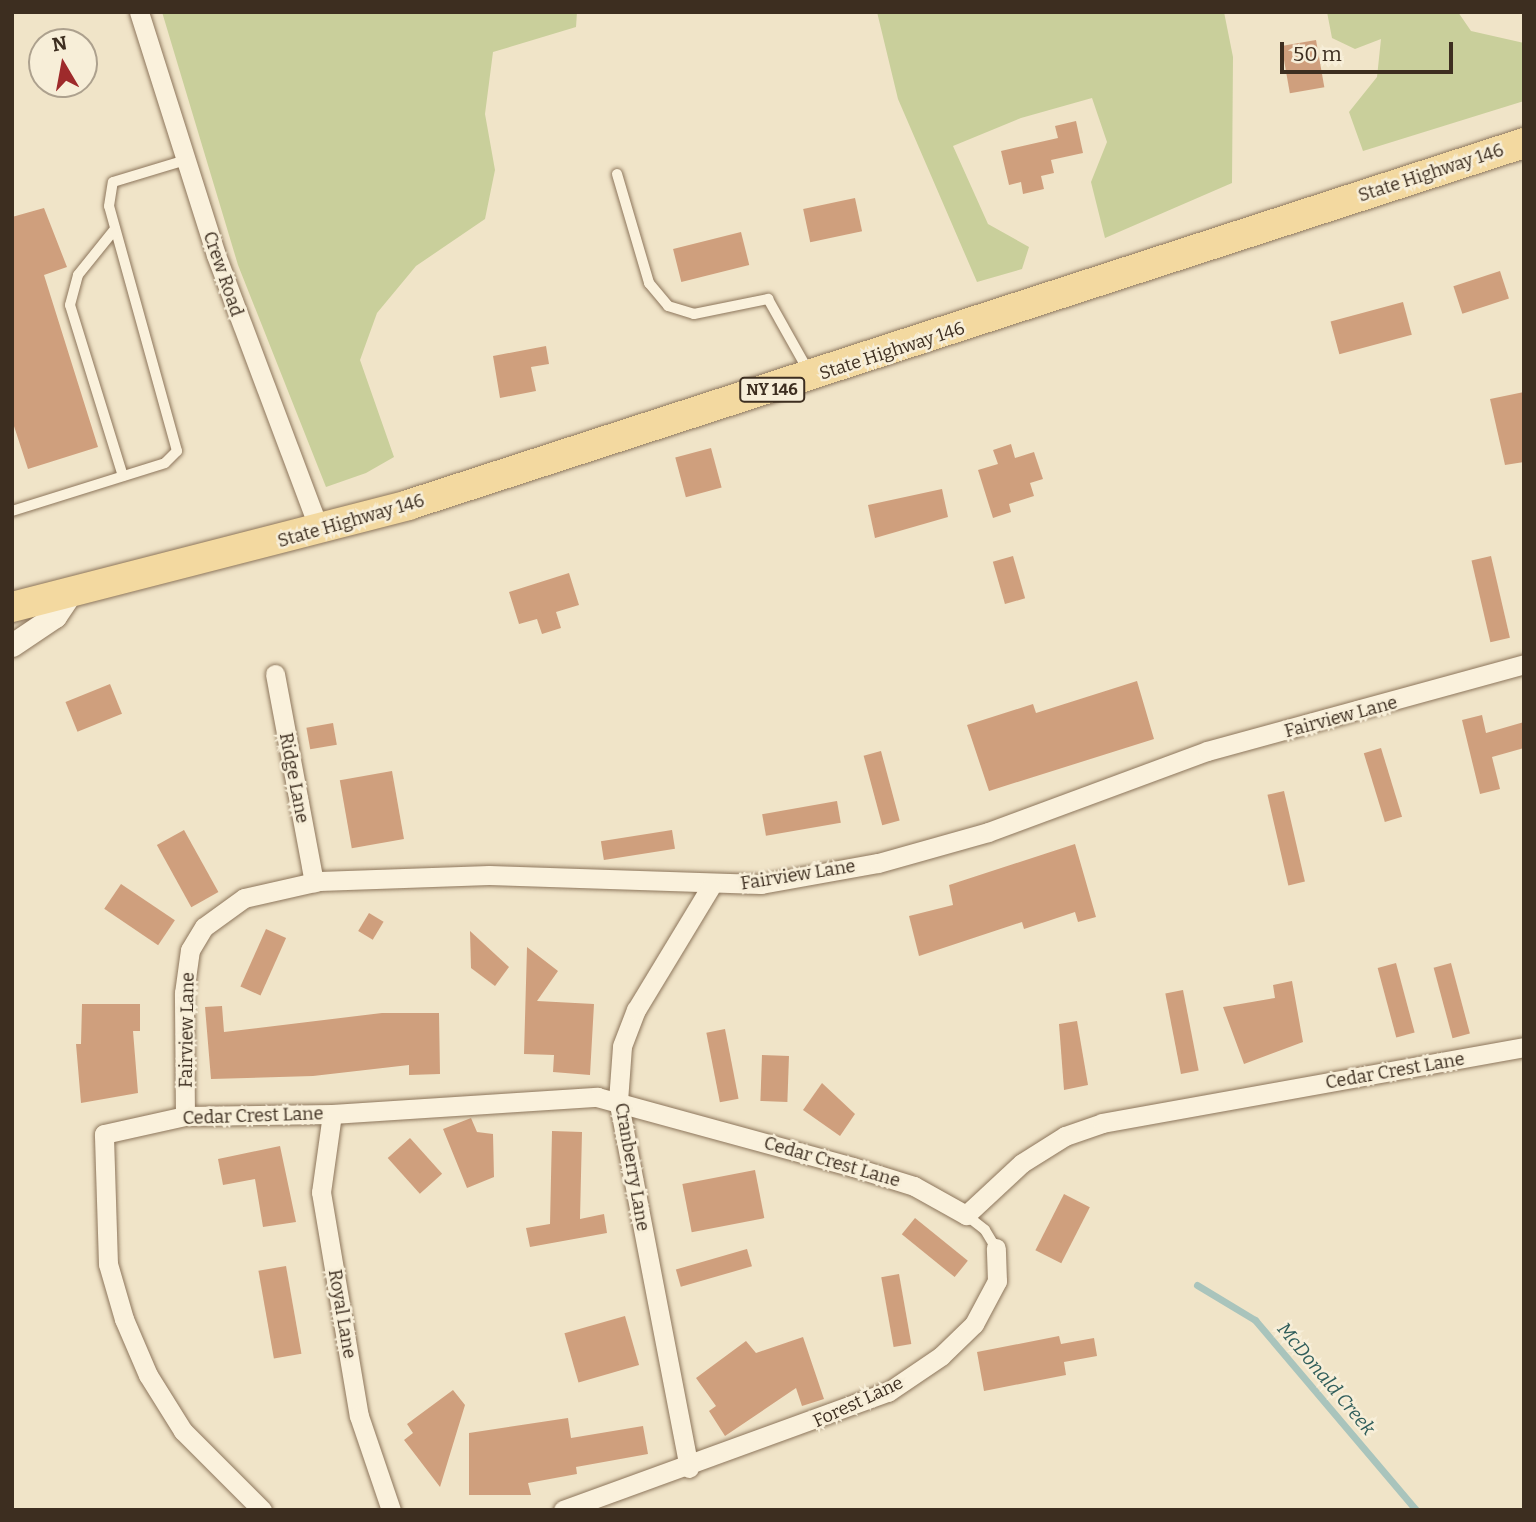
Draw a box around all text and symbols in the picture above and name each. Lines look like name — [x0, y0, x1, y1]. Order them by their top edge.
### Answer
north arrow — [28, 28, 98, 98]
scale bar — [1284, 28, 1457, 72]
text: N — [50, 31, 69, 56]
text: 50 m — [1293, 41, 1342, 67]
street label: State Highway 146 — [1356, 139, 1506, 207]
street label: Crew Road — [198, 229, 248, 319]
street label: State Highway 146 — [817, 317, 967, 385]
road number: NY 146 — [739, 378, 805, 402]
street label: State Highway 146 — [275, 490, 427, 552]
street label: Fairview Lane — [1282, 692, 1400, 742]
street label: Ridge Lane — [275, 731, 313, 825]
street label: Fairview Lane — [739, 855, 857, 895]
street label: Fairview Lane — [175, 972, 199, 1088]
street label: Cedar Crest Lane — [1324, 1048, 1466, 1094]
street label: Cranberry Lane — [610, 1101, 654, 1233]
street label: Cedar Crest Lane — [182, 1103, 324, 1129]
street label: Cedar Crest Lane — [761, 1132, 903, 1192]
street label: Royal Lane — [324, 1268, 360, 1360]
water label: McDonald Creek — [1272, 1318, 1380, 1440]
street label: Forest Lane — [810, 1372, 906, 1432]

